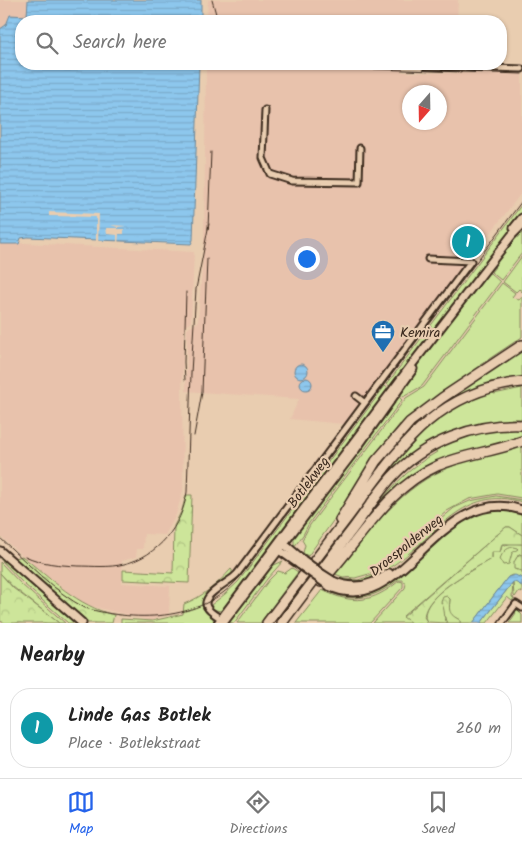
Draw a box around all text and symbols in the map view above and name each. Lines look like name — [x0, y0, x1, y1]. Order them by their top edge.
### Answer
search box — [15, 15, 507, 70]
text: Search here — [73, 28, 167, 58]
icon: search — [33, 29, 61, 57]
north arrow — [402, 85, 447, 130]
pin: 1 — [452, 223, 484, 261]
your location — [294, 246, 320, 272]
office icon: Kemira — [370, 319, 396, 353]
place label: Kemira — [400, 322, 440, 344]
street label: Botlekweg — [282, 452, 335, 513]
street label: Droespolderweg — [365, 509, 448, 582]
text: Nearby — [20, 639, 85, 672]
text: Linde Gas Botlek — [68, 701, 211, 731]
text: 1 — [35, 716, 39, 741]
text: 260 m — [456, 716, 501, 741]
text: Place · Botlekstraat — [68, 731, 201, 756]
tab: Map — [67, 788, 95, 840]
tab: Directions — [229, 788, 287, 840]
tab: Saved — [422, 788, 455, 840]

